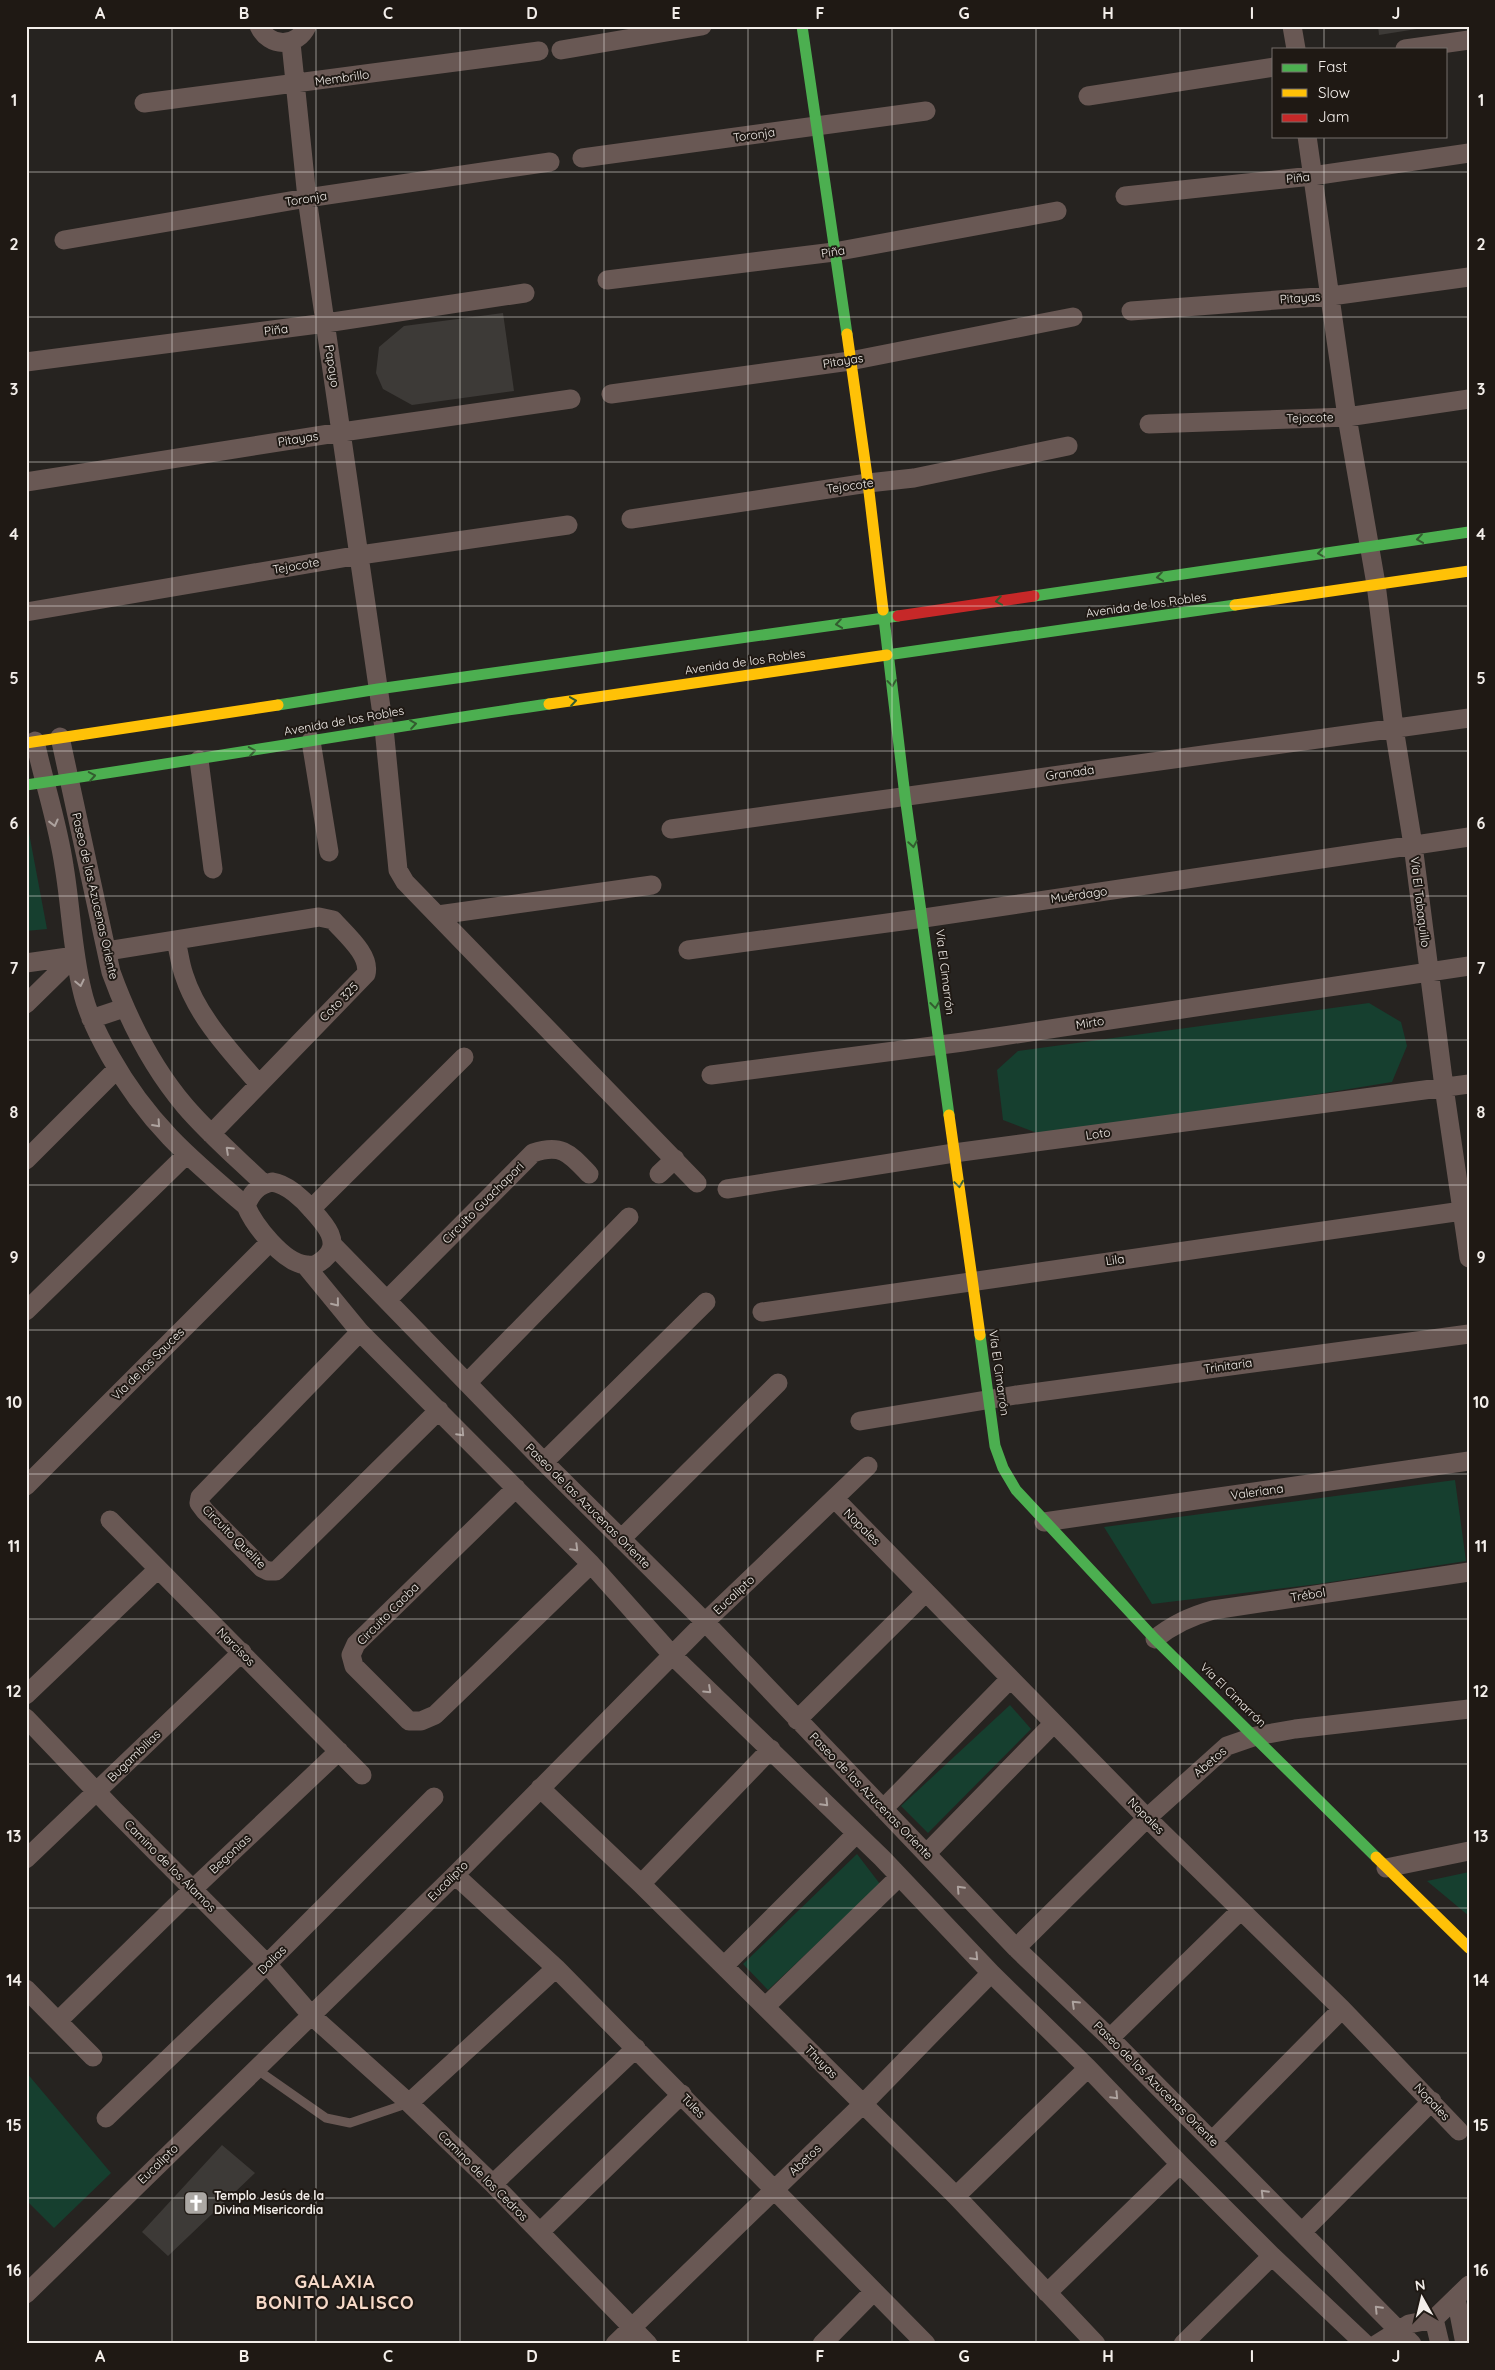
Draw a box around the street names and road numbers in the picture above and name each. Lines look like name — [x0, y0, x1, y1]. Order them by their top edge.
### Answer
street label: Membrillo — [314, 66, 370, 89]
street label: Toronja — [732, 124, 776, 145]
street label: Piña — [1285, 169, 1311, 186]
street label: Toronja — [284, 188, 328, 209]
street label: Piña — [820, 242, 846, 261]
street label: Pitayas — [1279, 289, 1321, 306]
street label: Piña — [263, 321, 289, 338]
street label: Papayo — [322, 344, 343, 388]
street label: Pitayas — [822, 350, 865, 371]
street label: Tejocote — [1286, 409, 1334, 426]
street label: Pitayas — [277, 428, 320, 449]
street label: Tejocote — [825, 475, 875, 496]
street label: Tejocote — [271, 554, 321, 577]
street label: Avenida de los Robles — [1085, 589, 1207, 620]
street label: Avenida de los Robles — [684, 646, 806, 677]
street label: Avenida de los Robles — [283, 703, 405, 738]
street label: Granada — [1045, 762, 1095, 783]
street label: Paseo de las Azucenas Oriente — [69, 811, 122, 981]
street label: Vía El Tabaquillo — [1407, 856, 1433, 948]
street label: Muérdago — [1050, 883, 1108, 906]
street label: Vía El Cimarrón — [933, 928, 958, 1016]
street label: Coto 325 — [316, 979, 361, 1024]
street label: Mirto — [1075, 1013, 1105, 1032]
street label: Loto — [1085, 1124, 1111, 1143]
street label: Circuito Guachapori — [439, 1159, 527, 1247]
street label: Lila — [1104, 1251, 1125, 1268]
street label: Vía de los Sauces — [108, 1324, 187, 1403]
street label: Vía El Cimarrón — [986, 1329, 1013, 1417]
street label: Trinitaria — [1203, 1355, 1253, 1376]
street label: Paseo de las Azucenas Oriente — [523, 1440, 654, 1572]
street label: Valeriana — [1230, 1480, 1284, 1503]
street label: Circuito Quelite — [199, 1502, 269, 1572]
street label: Nopales — [841, 1505, 884, 1548]
street label: Eucalipto — [710, 1572, 757, 1617]
street label: Circuito Caoba — [353, 1579, 422, 1648]
street label: Trébol — [1289, 1584, 1326, 1605]
street label: Narcisos — [214, 1624, 259, 1669]
street label: Vía El Cimarrón — [1197, 1659, 1269, 1730]
street label: Bugambilias — [104, 1726, 164, 1785]
street label: Paseo de las Azucenas Oriente — [807, 1729, 936, 1862]
street label: Abetos — [1190, 1743, 1229, 1780]
street label: Nopales — [1125, 1794, 1168, 1837]
street label: Camino de los Álamos — [121, 1817, 220, 1915]
street label: Begonias — [206, 1830, 254, 1877]
street label: Eucalipto — [424, 1857, 471, 1904]
street label: Dalias — [254, 1942, 289, 1977]
street label: Paseo de las Azucenas Oriente — [1091, 2018, 1222, 2150]
street label: Thuyas — [802, 2042, 841, 2082]
street label: Nopales — [1411, 2080, 1454, 2124]
street label: Tules — [678, 2091, 709, 2121]
street label: Camino de los Cedros — [435, 2127, 532, 2224]
street label: Eucalipto — [134, 2141, 181, 2187]
street label: Abetos — [786, 2141, 824, 2178]

